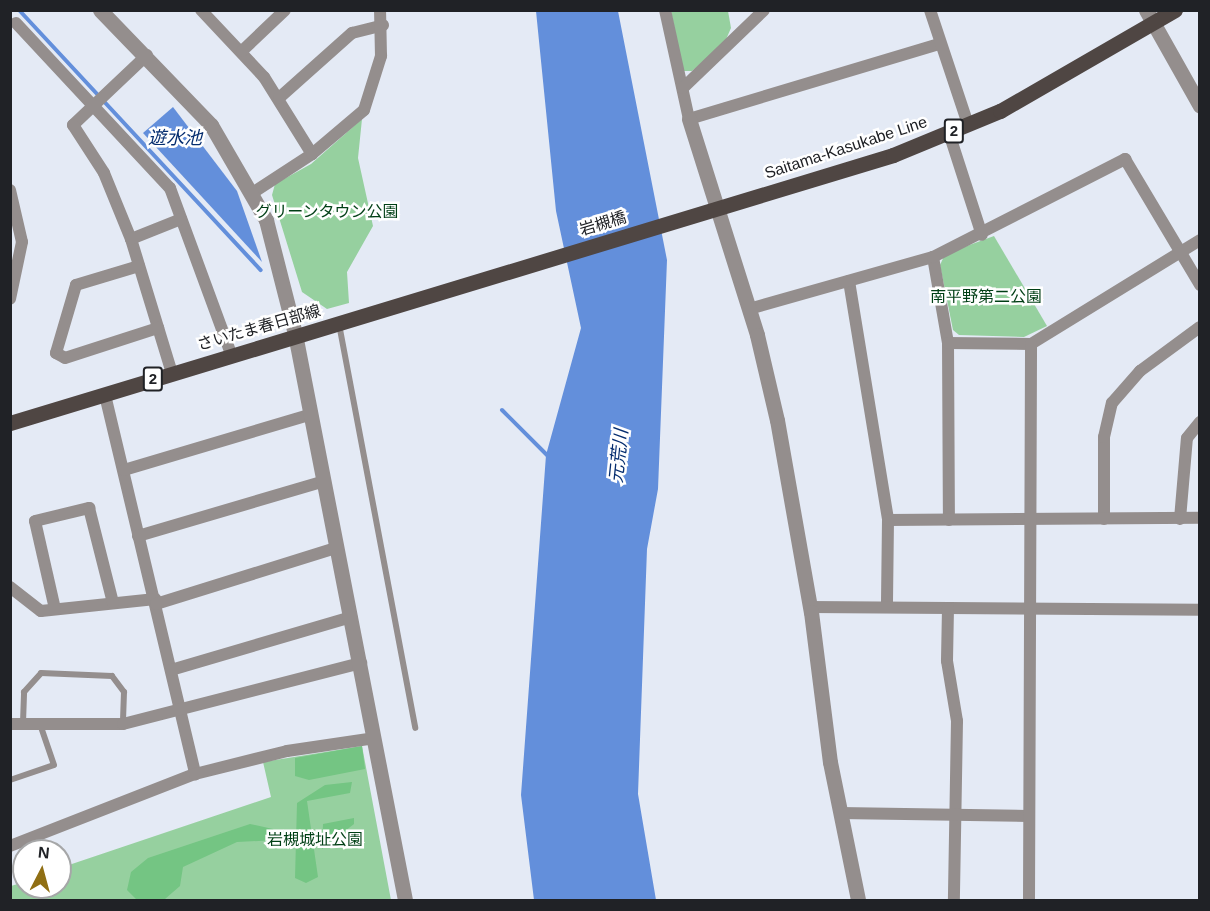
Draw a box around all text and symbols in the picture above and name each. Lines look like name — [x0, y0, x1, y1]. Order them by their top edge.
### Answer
street label: Saitama-Kasukabe Line — [762, 113, 930, 183]
road number: 2 — [944, 119, 964, 143]
water label: 遊水池 — [148, 127, 202, 149]
park label: グリーンタウン公園 — [255, 202, 399, 222]
street label: 岩槻橋 — [577, 208, 629, 240]
park label: 南平野第二公園 — [930, 287, 1042, 307]
street label: さいたま春日部線 — [195, 301, 323, 355]
road number: 2 — [142, 367, 164, 391]
water label: 元荒川 — [605, 428, 633, 484]
park label: 岩槻城址公園 — [267, 830, 363, 850]
north arrow — [12, 839, 72, 899]
text: N — [37, 844, 50, 862]

